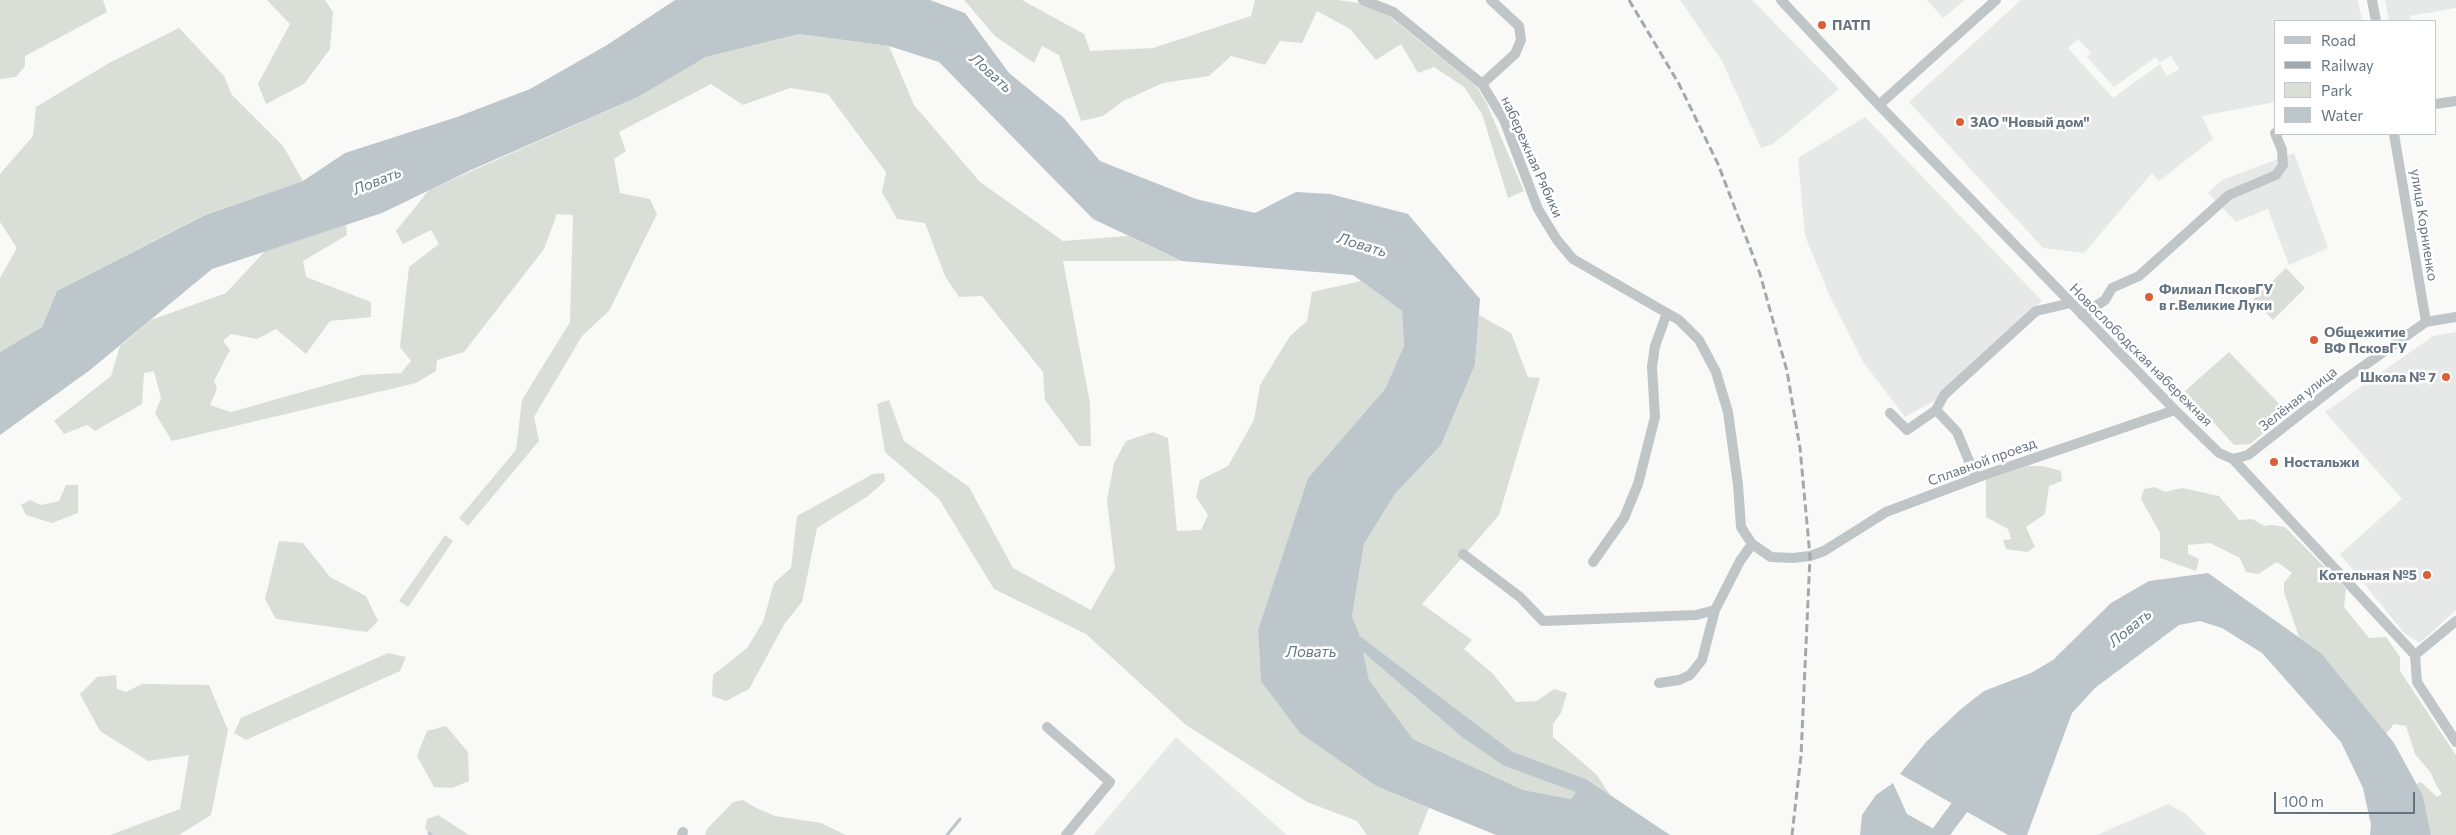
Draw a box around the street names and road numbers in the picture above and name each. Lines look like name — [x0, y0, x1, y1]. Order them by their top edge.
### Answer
street label: набережная Рябики — [1498, 94, 1566, 220]
street label: улица Корниенко — [2407, 168, 2441, 282]
street label: Новослободская набережная — [2066, 280, 2216, 430]
street label: Зелёная улица — [2256, 363, 2340, 435]
street label: Сплавной проезд — [1925, 435, 2039, 489]

